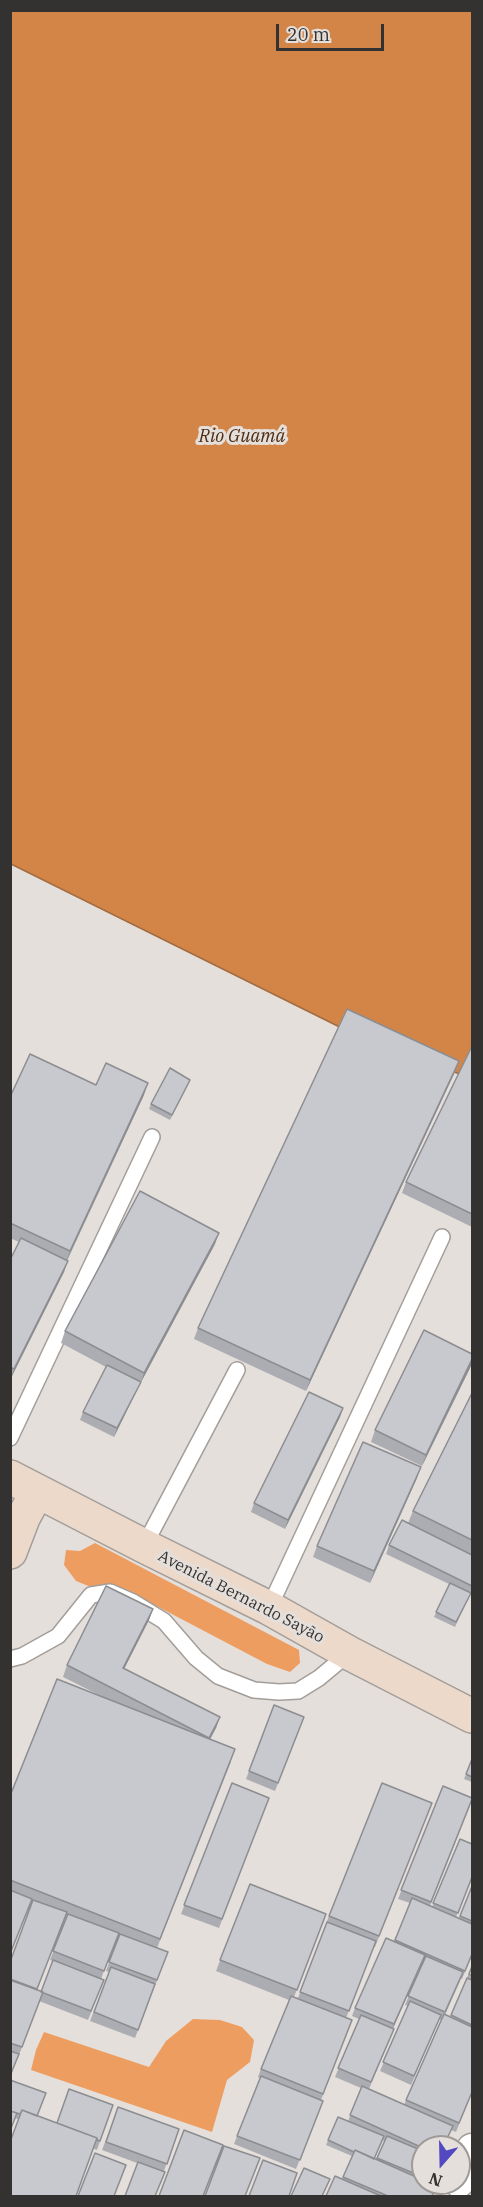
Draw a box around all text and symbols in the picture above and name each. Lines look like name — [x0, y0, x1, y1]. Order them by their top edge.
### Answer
scale bar — [279, 12, 387, 50]
text: 20 m — [287, 23, 330, 46]
water label: Rio Guamá — [199, 426, 285, 448]
street label: Avenida Bernardo Sayão — [155, 1547, 327, 1647]
north arrow — [411, 2135, 471, 2195]
text: N — [426, 2168, 445, 2192]

